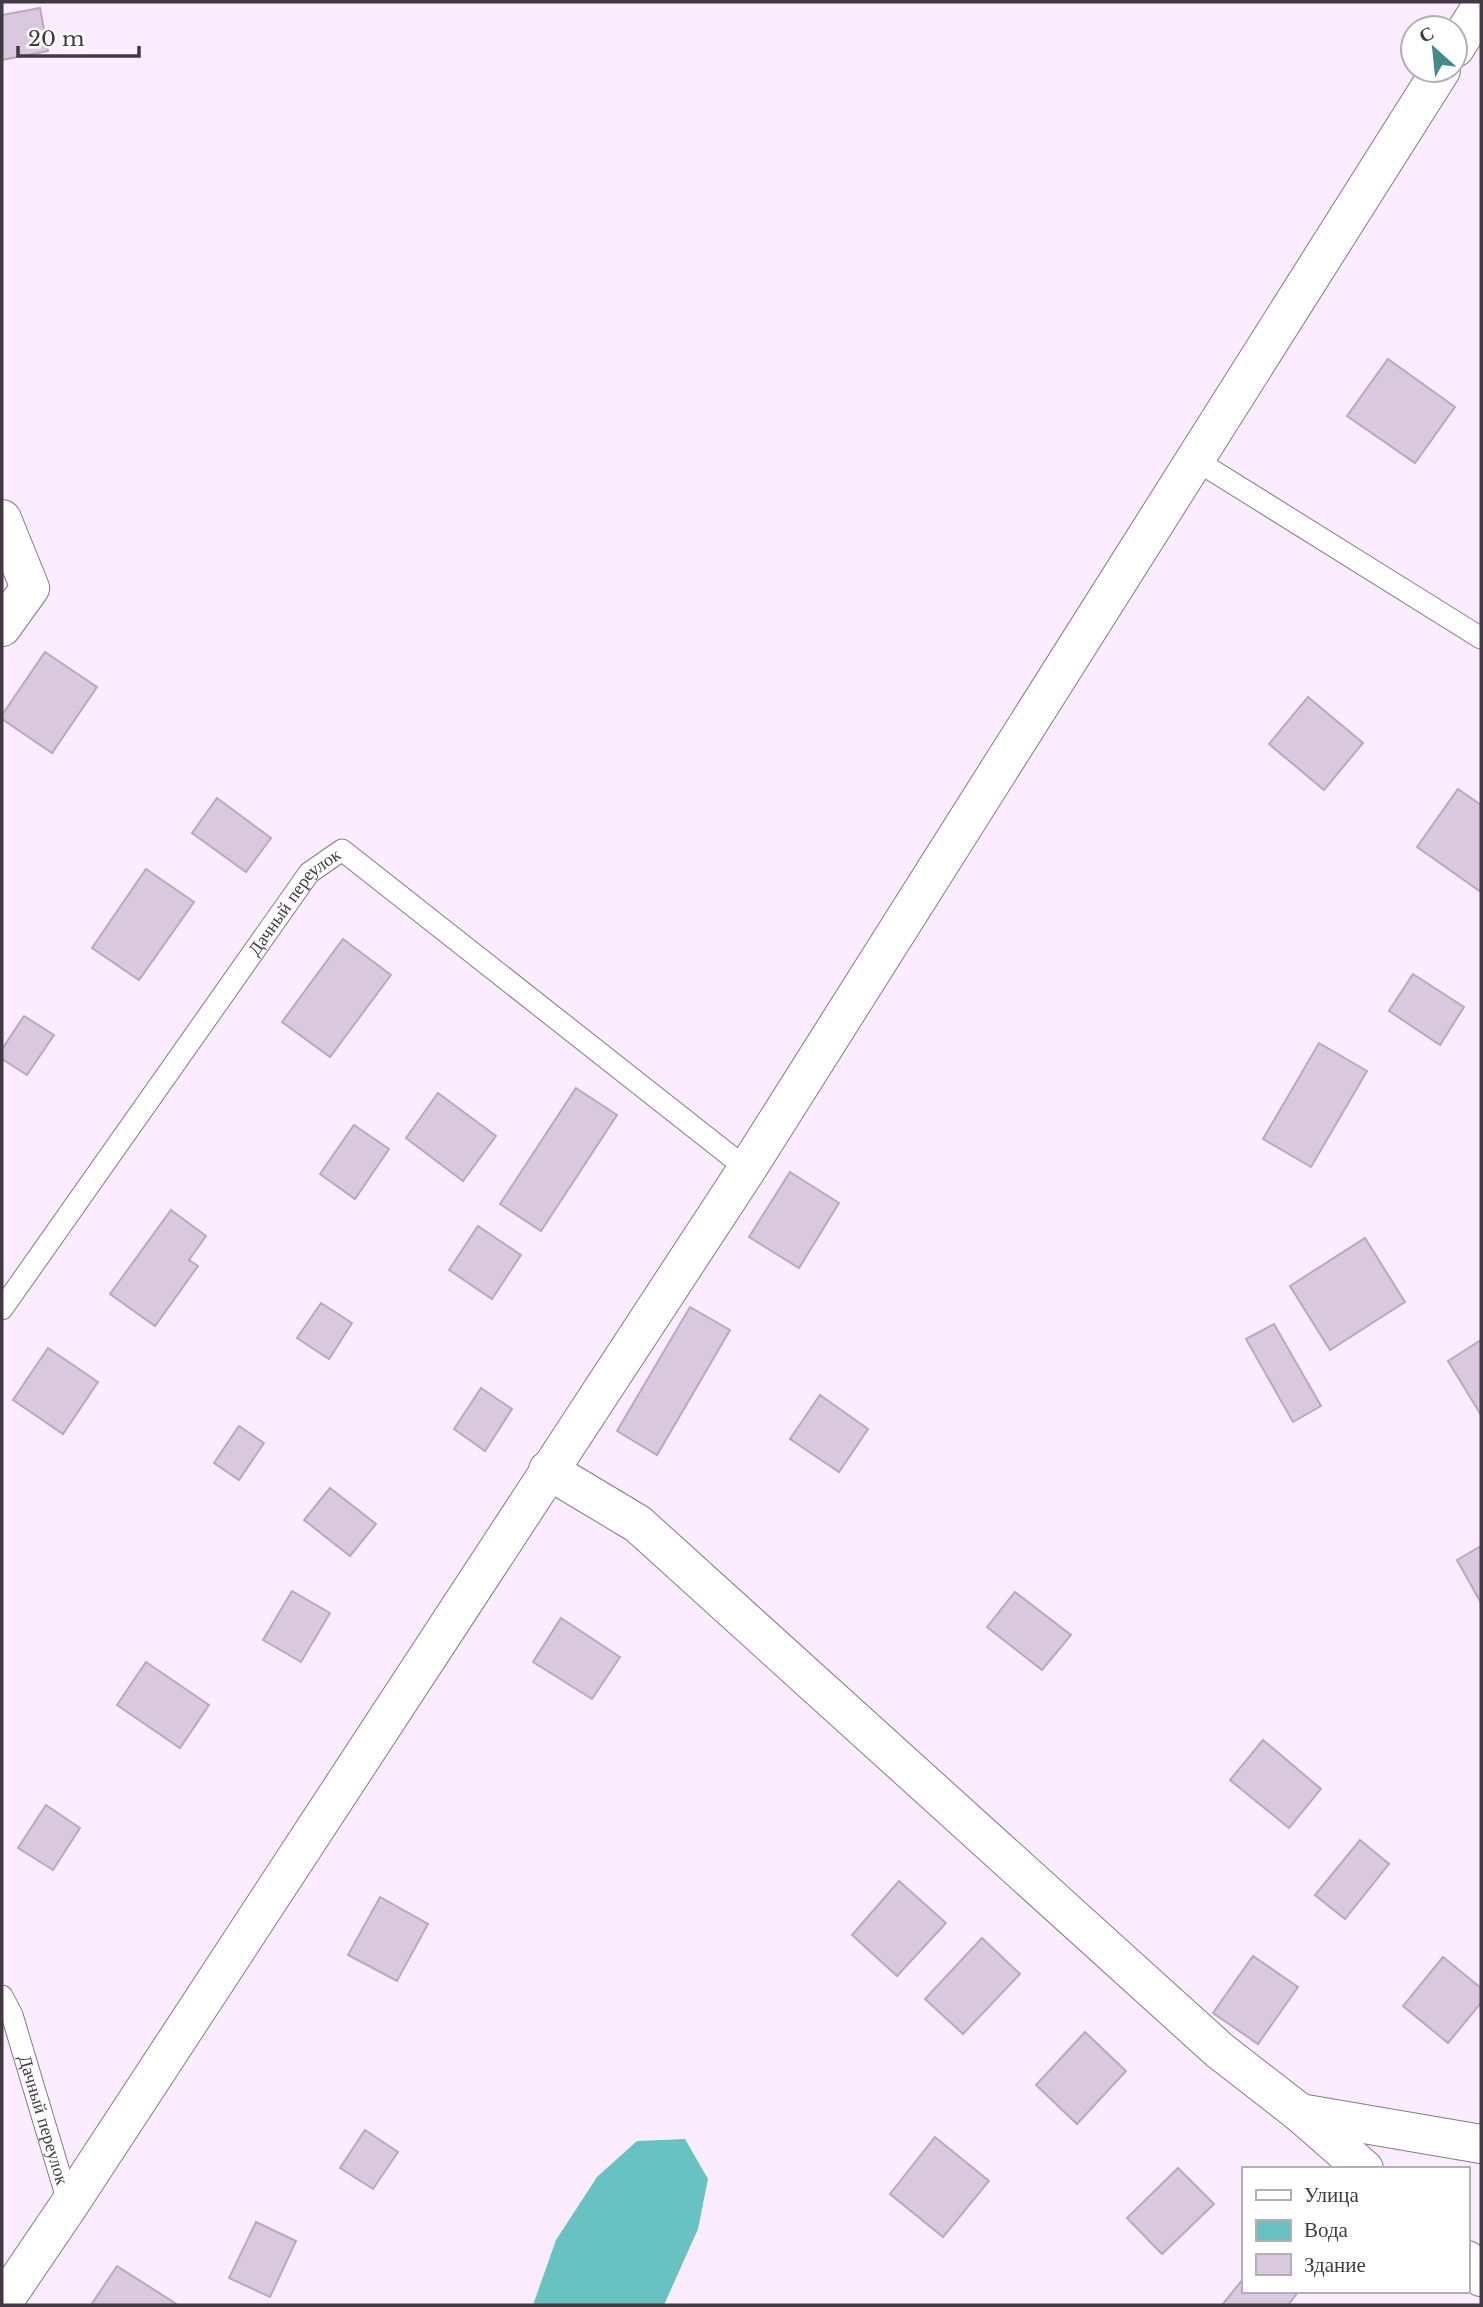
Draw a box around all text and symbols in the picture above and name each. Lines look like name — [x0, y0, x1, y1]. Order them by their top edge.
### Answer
scale bar — [18, 14, 138, 58]
north arrow — [1399, 14, 1469, 84]
text: С — [1415, 21, 1438, 48]
text: 20 m — [28, 26, 85, 52]
street label: Дачный переулок — [243, 843, 345, 960]
street label: Дачный переулок — [14, 2052, 73, 2188]
legend — [1242, 2167, 1469, 2293]
text: Улица — [1304, 2182, 1359, 2208]
text: Вода — [1304, 2217, 1349, 2243]
text: Здание — [1304, 2252, 1366, 2278]

